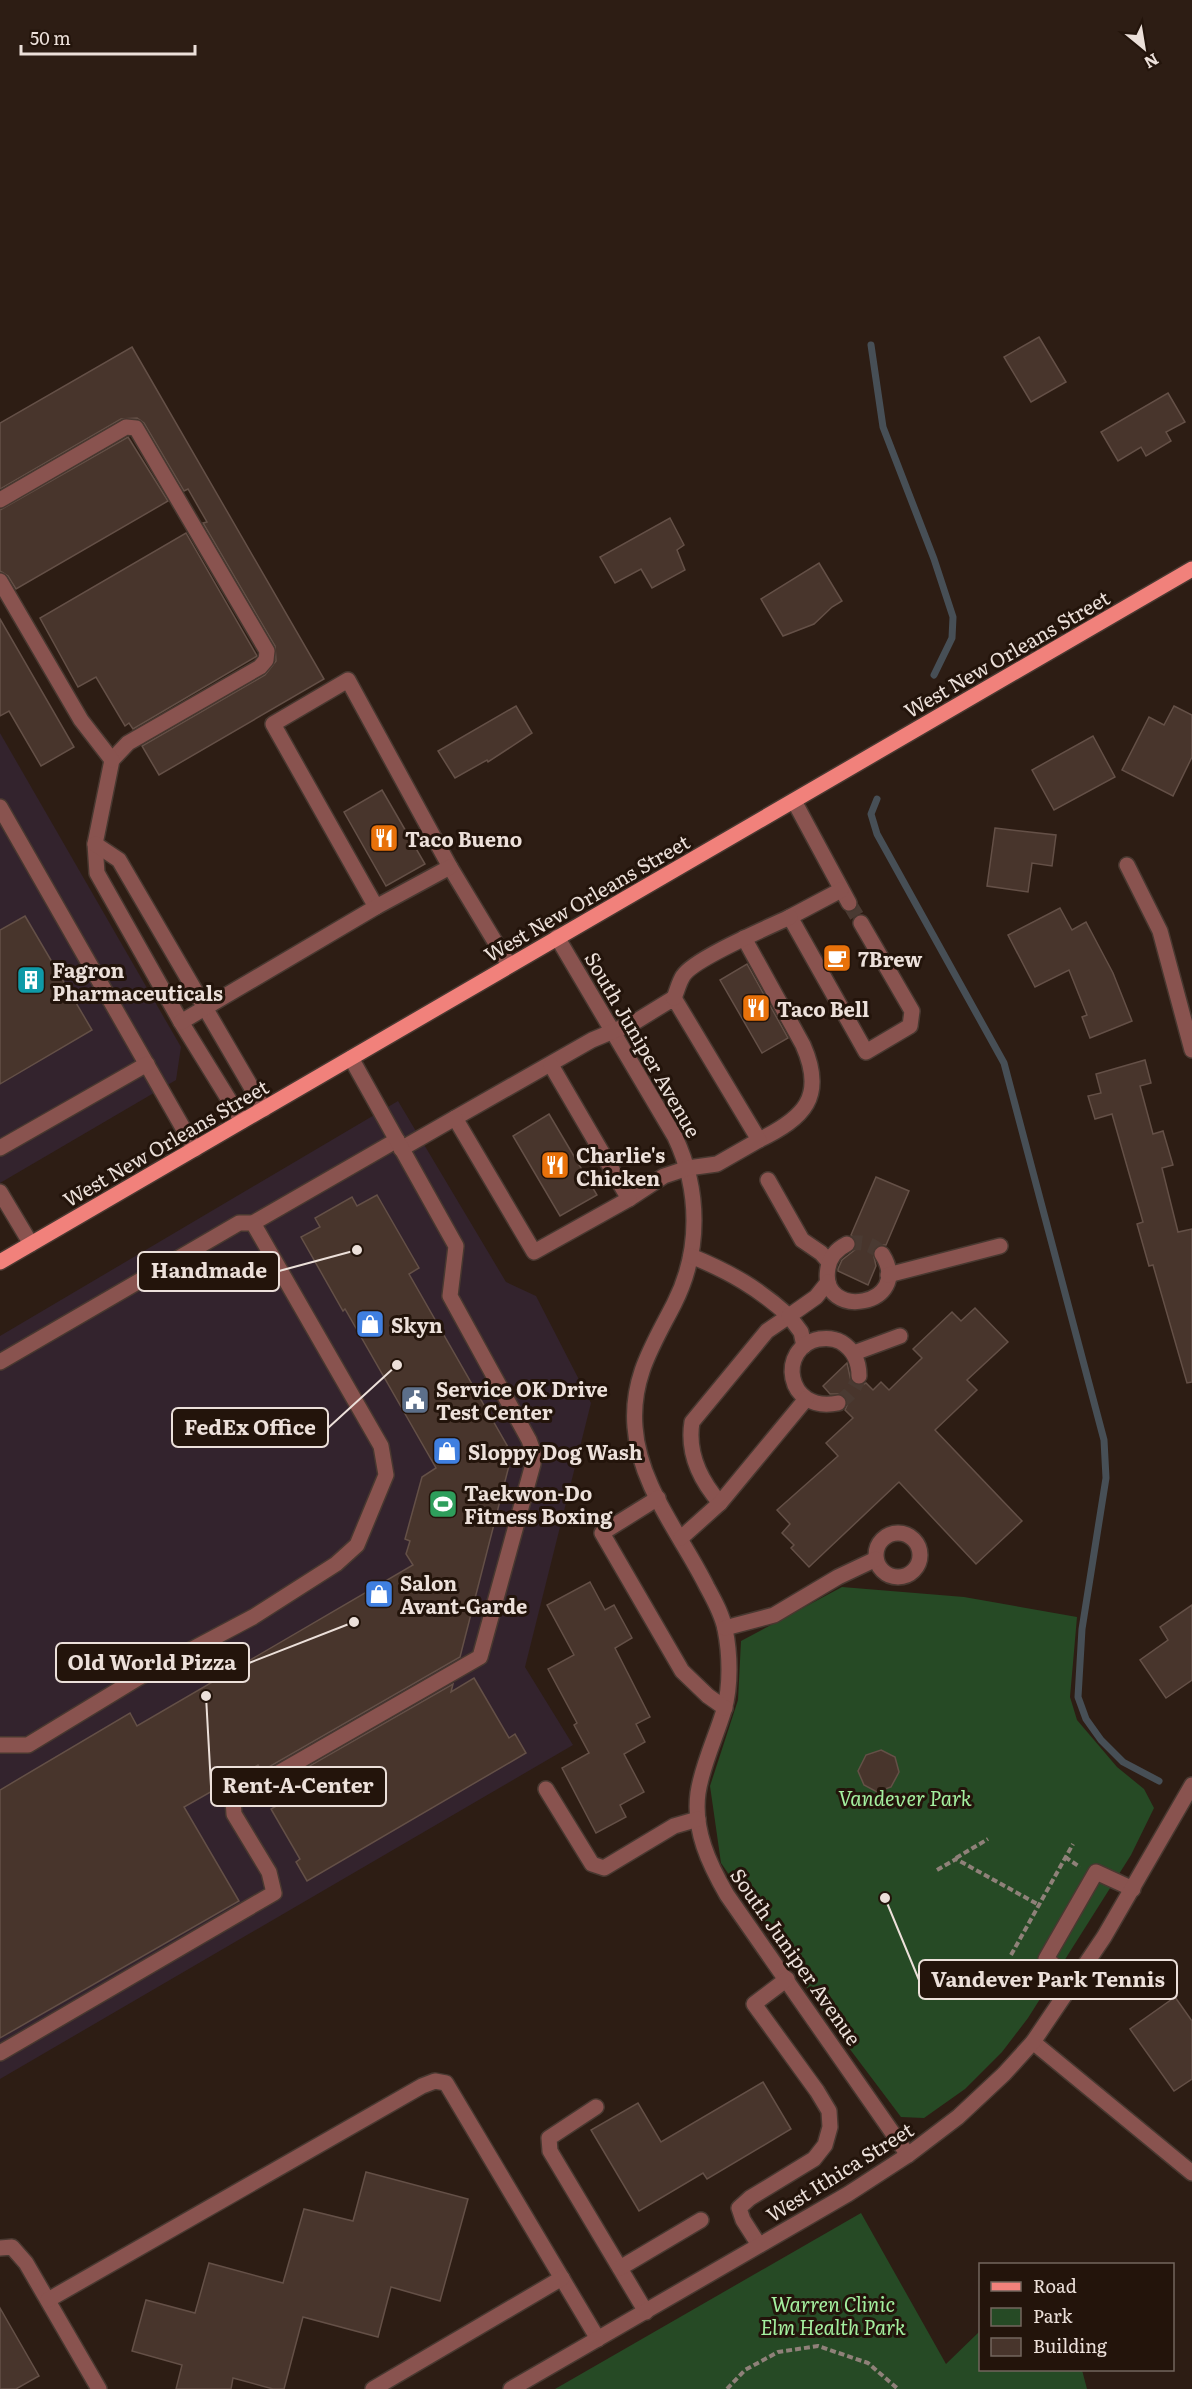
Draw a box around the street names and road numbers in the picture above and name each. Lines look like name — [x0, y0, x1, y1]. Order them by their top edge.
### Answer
street label: West New Orleans Street — [898, 582, 1114, 724]
street label: West New Orleans Street — [478, 826, 694, 968]
street label: South Juniper Avenue — [578, 945, 710, 1143]
street label: West New Orleans Street — [57, 1071, 273, 1213]
street label: South Juniper Avenue — [724, 1861, 870, 2051]
street label: West Ithica Street — [759, 2114, 919, 2228]

